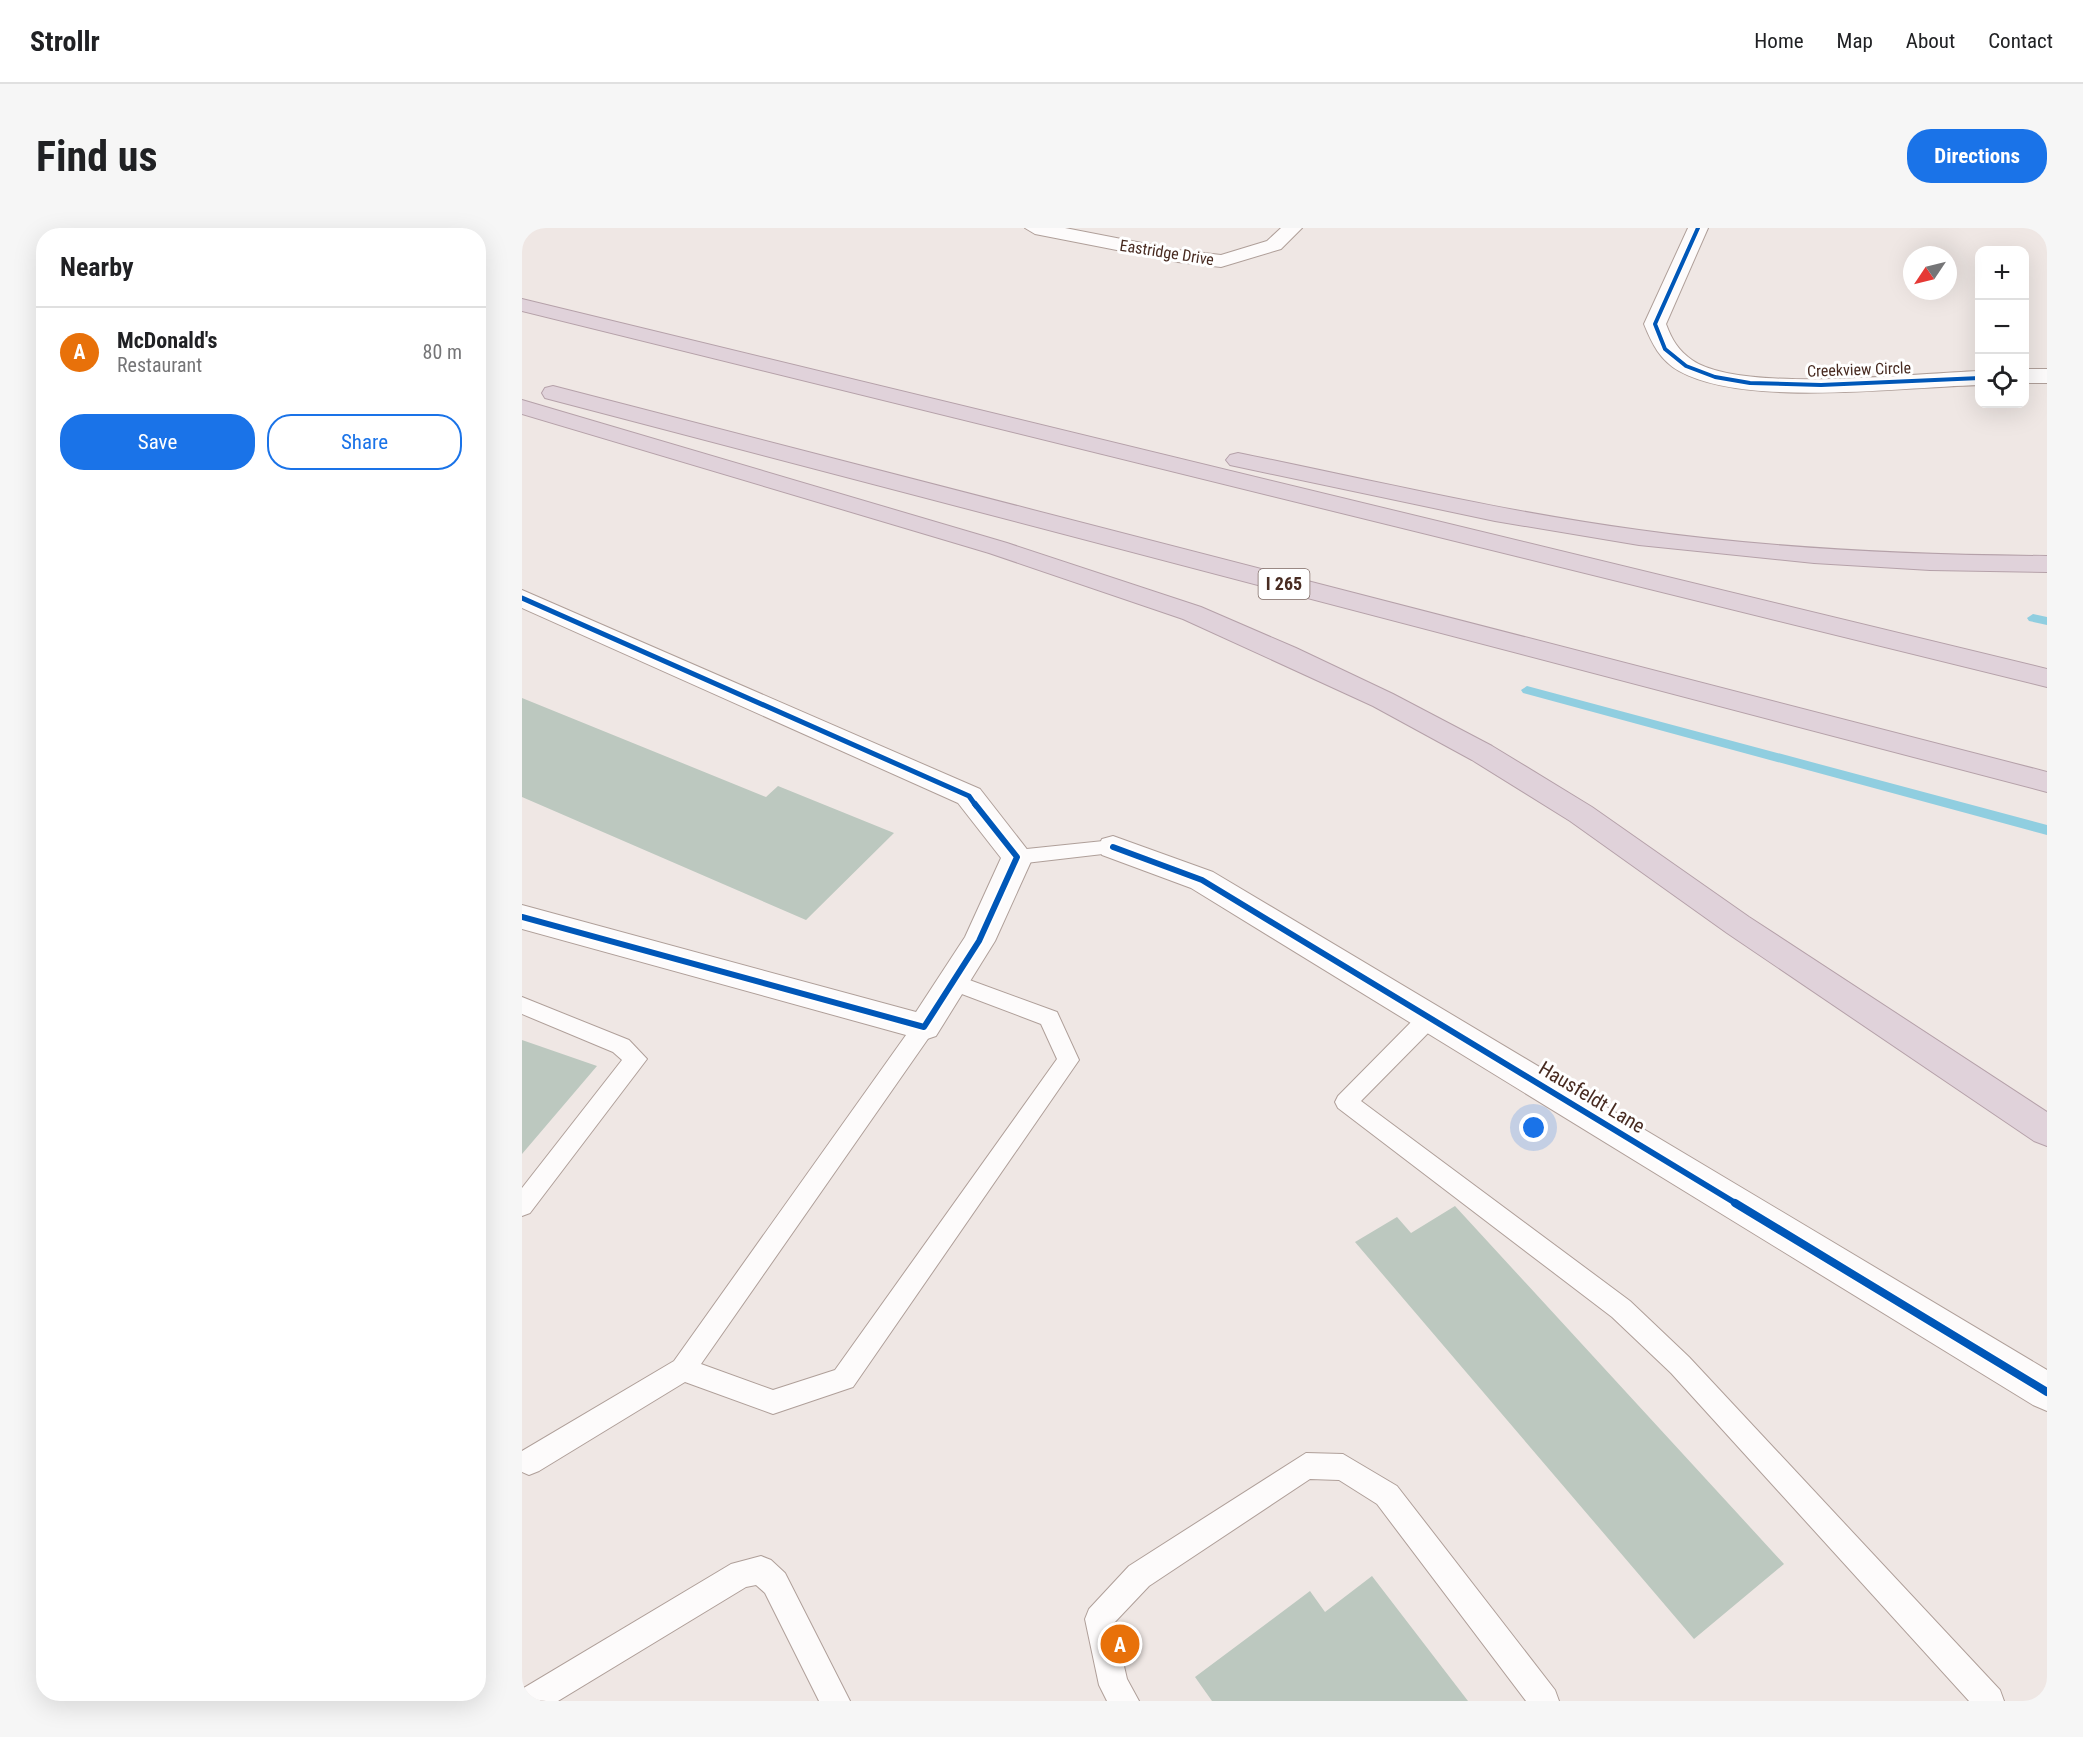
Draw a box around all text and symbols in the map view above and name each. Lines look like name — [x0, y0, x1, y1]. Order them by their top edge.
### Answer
text: Strollr — [30, 25, 100, 58]
text: Home — [1754, 29, 1804, 53]
text: Map — [1837, 29, 1873, 53]
text: About — [1906, 29, 1955, 53]
text: Contact — [1988, 29, 2053, 53]
button: Directions — [1907, 129, 2047, 183]
text: Find us — [36, 132, 157, 181]
street label: Eastridge Drive — [1118, 236, 1215, 269]
north arrow — [1903, 246, 1957, 300]
map controls — [1975, 246, 2029, 408]
button: + — [1975, 246, 2029, 300]
text: Nearby — [60, 252, 134, 282]
button: − — [1975, 300, 2029, 354]
text: McDonald's — [117, 328, 217, 353]
text: A — [74, 340, 85, 364]
text: 80 m — [423, 340, 462, 364]
text: Restaurant — [117, 353, 202, 377]
button: locate — [1975, 354, 2029, 408]
street label: Creekview Circle — [1807, 358, 1911, 381]
button: Save — [60, 414, 255, 470]
button: Share — [267, 414, 462, 470]
road number: I 265 — [1258, 569, 1310, 599]
street label: Hausfeldt Lane — [1535, 1056, 1649, 1138]
your location — [1519, 1113, 1548, 1142]
pin: A — [1100, 1622, 1140, 1666]

